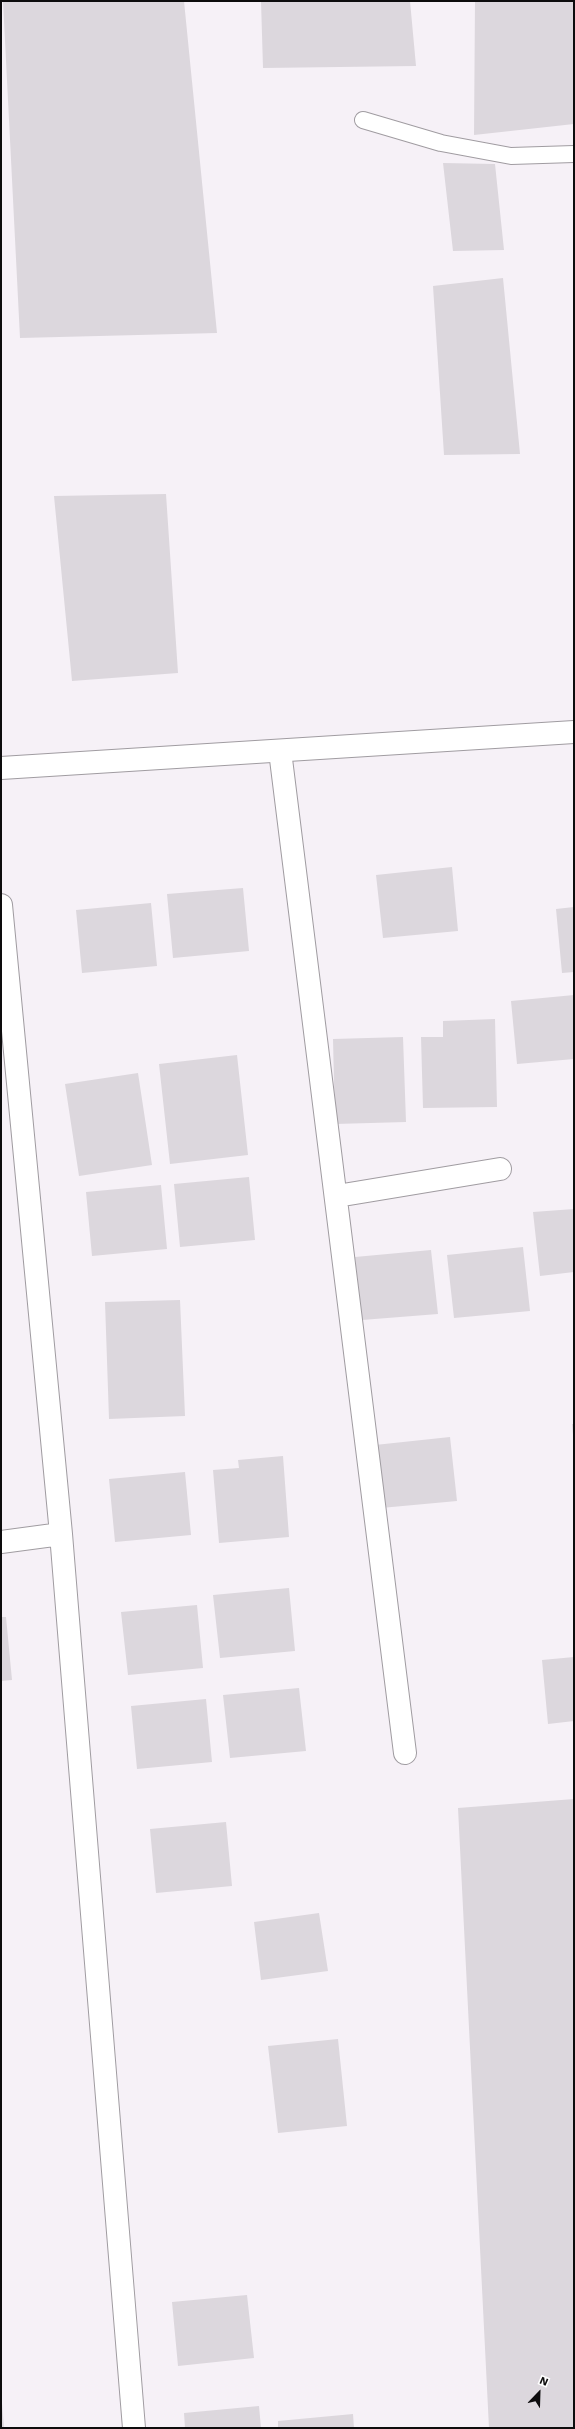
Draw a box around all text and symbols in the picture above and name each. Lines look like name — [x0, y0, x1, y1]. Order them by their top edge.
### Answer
north arrow — [519, 2373, 559, 2413]
text: N — [538, 2374, 550, 2389]

